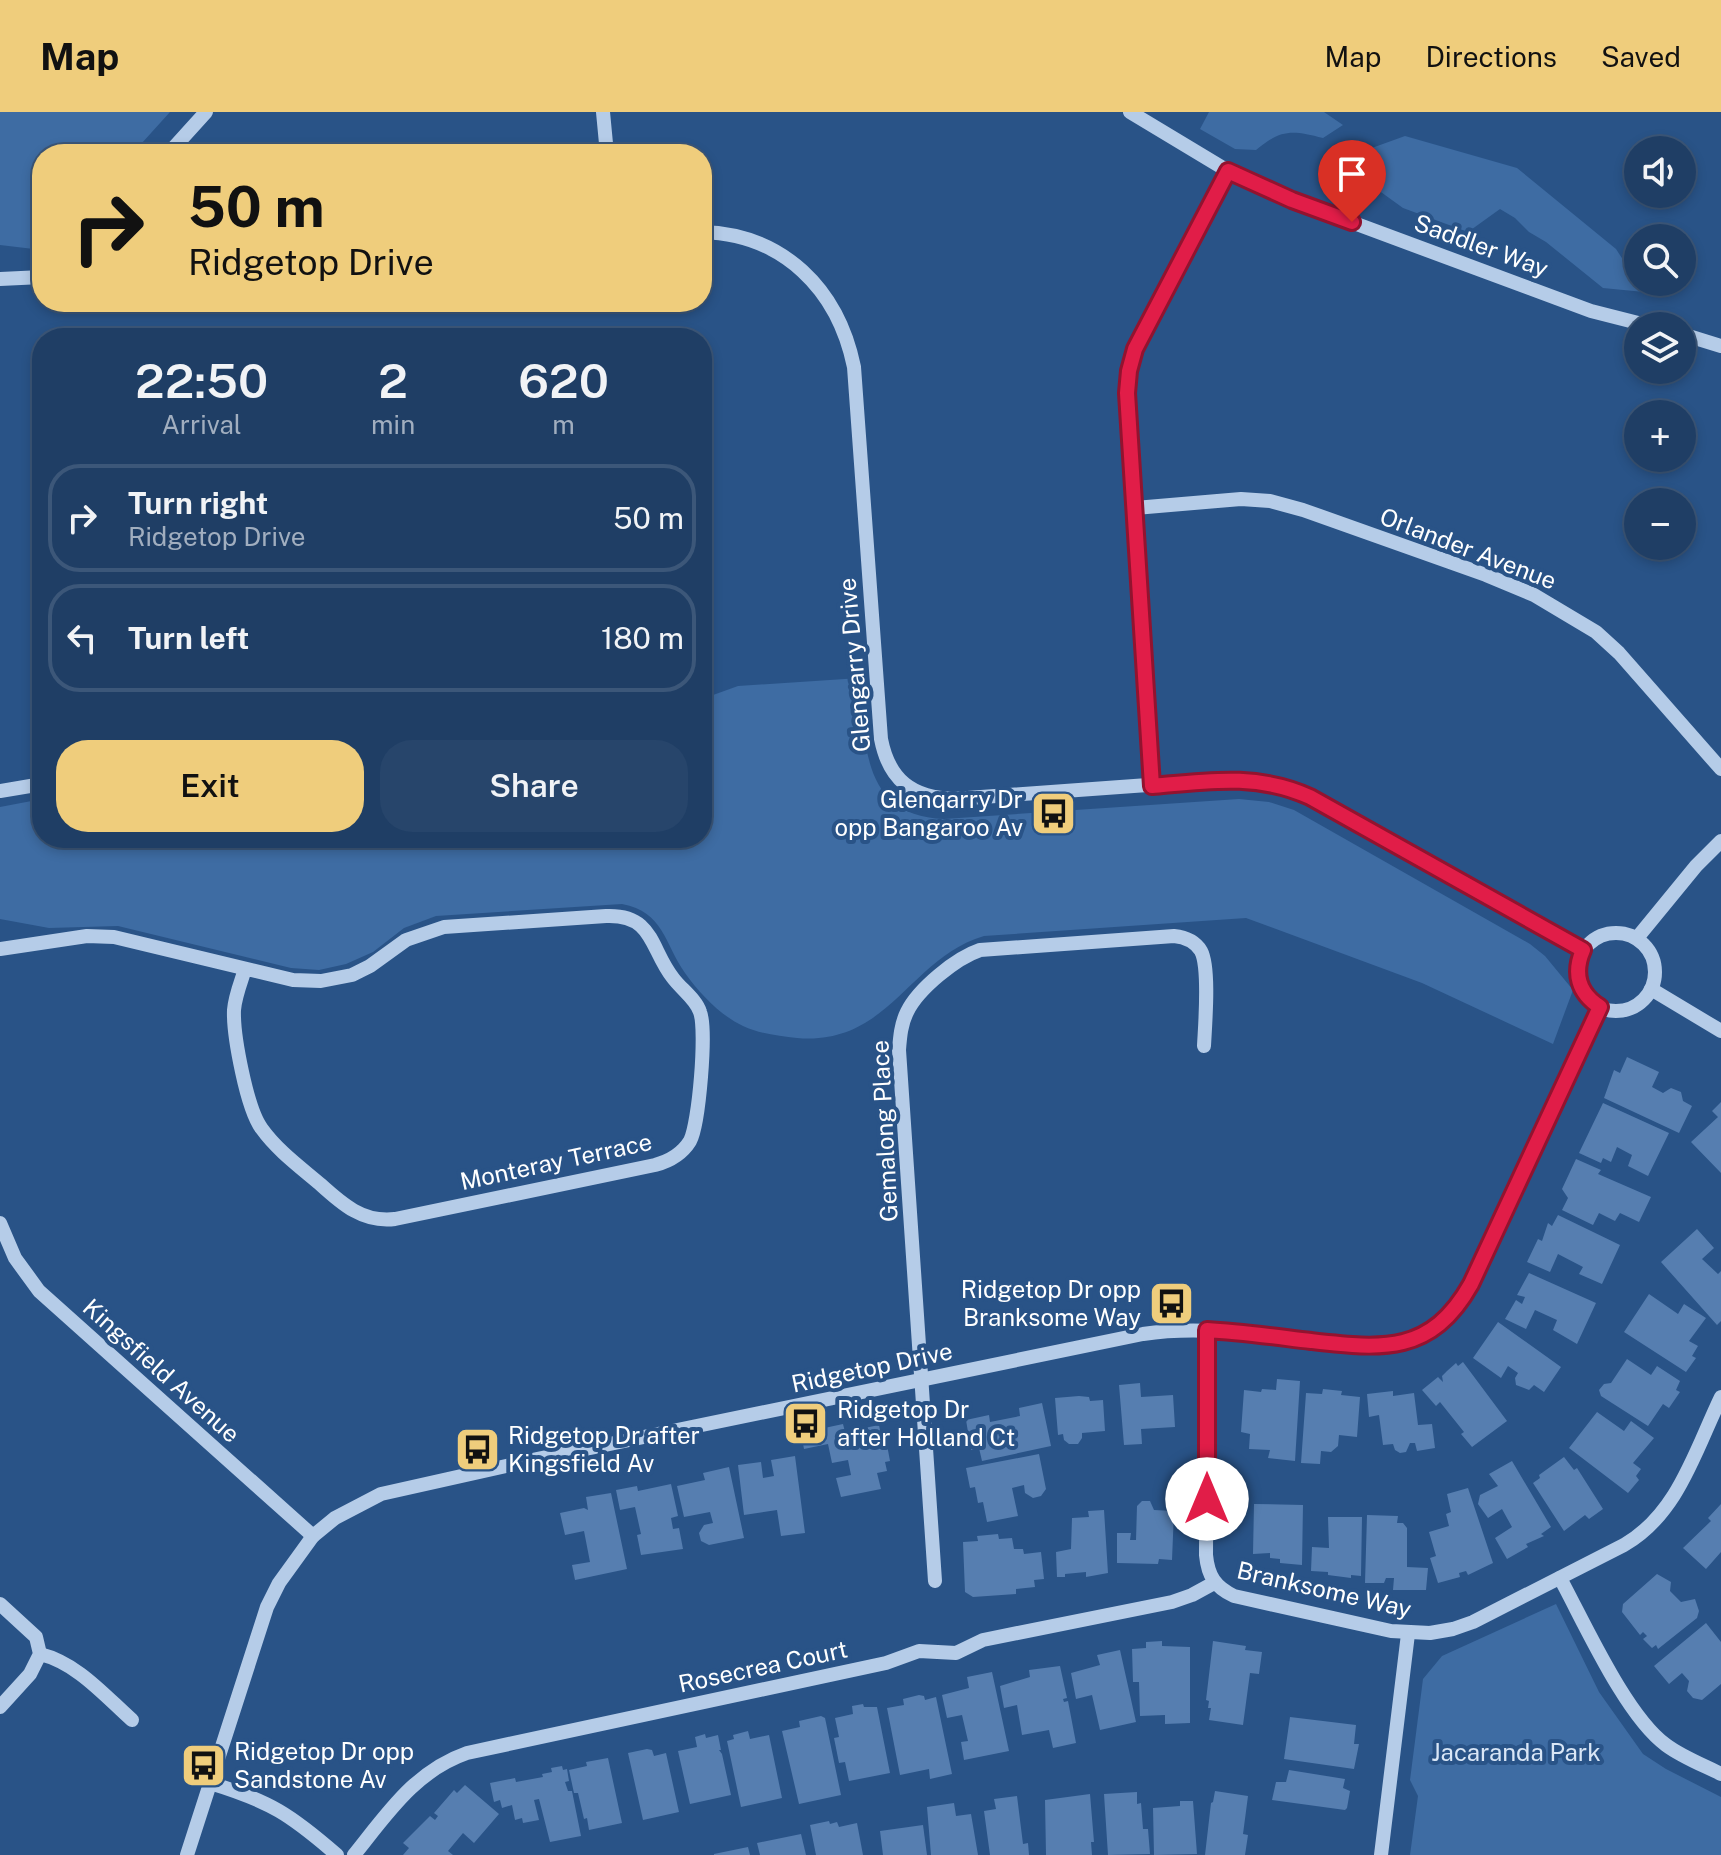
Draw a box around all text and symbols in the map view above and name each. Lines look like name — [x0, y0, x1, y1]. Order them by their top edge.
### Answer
text: Map — [40, 34, 119, 79]
text: Map — [1325, 40, 1381, 73]
text: Directions — [1425, 40, 1557, 73]
text: Saved — [1601, 40, 1681, 73]
map controls — [1624, 136, 1696, 560]
button: sound — [1624, 136, 1696, 208]
pin — [1318, 140, 1386, 222]
icon: arrive — [1330, 152, 1374, 196]
text: 50 m — [188, 174, 325, 240]
icon: right — [56, 176, 160, 280]
street label: Saddler Way — [1411, 208, 1552, 282]
button: search — [1624, 224, 1696, 296]
text: Ridgetop Drive — [188, 241, 434, 283]
button: layers — [1624, 312, 1696, 384]
text: 22:50 — [135, 352, 268, 409]
text: 2 — [378, 352, 408, 409]
text: 620 — [518, 352, 609, 409]
button: + — [1624, 400, 1696, 472]
text: Arrival — [161, 409, 242, 440]
text: min — [371, 409, 415, 440]
text: m — [552, 409, 575, 440]
text: Turn right — [128, 485, 268, 521]
button: − — [1624, 488, 1696, 560]
icon: right — [60, 496, 104, 540]
text: 50 m — [613, 500, 684, 536]
street label: Orlander Avenue — [1376, 502, 1561, 595]
text: Ridgetop Drive — [128, 521, 306, 552]
street label: Glengarry Drive — [832, 577, 876, 753]
icon: left — [60, 616, 104, 660]
text: Turn left — [128, 620, 249, 656]
text: 180 m — [601, 620, 684, 656]
button: Exit — [56, 740, 364, 832]
button: Share — [380, 740, 688, 832]
place label: Glenqarry Dr opp Bangaroo Av — [834, 785, 1023, 841]
bus stop icon: Glenqarry Dr opp Bangaroo Av — [1030, 790, 1078, 838]
street label: Gemalong Place — [865, 1039, 903, 1223]
street label: Monteray Terrace — [457, 1127, 654, 1195]
place label: Ridgetop Dr opp Branksome Way — [961, 1275, 1141, 1331]
bus stop icon: Ridgetop Dr opp Branksome Way — [1148, 1280, 1196, 1328]
street label: Kingsfield Avenue — [78, 1293, 246, 1448]
street label: Ridgetop Drive — [789, 1336, 955, 1398]
place label: Ridgetop Dr after Holland Ct — [837, 1395, 1015, 1451]
bus stop icon: Ridgetop Dr after Holland Ct — [782, 1400, 830, 1448]
place label: Ridgetop Dr after Kingsfield Av — [508, 1421, 700, 1477]
bus stop icon: Ridgetop Dr after Kingsfield Av — [453, 1426, 501, 1474]
position arrow — [1165, 1457, 1249, 1541]
street label: Branksome Way — [1234, 1555, 1414, 1623]
street label: Rosecrea Court — [676, 1634, 850, 1698]
place label: Ridgetop Dr opp Sandstone Av — [234, 1737, 414, 1793]
park label: Jacaranda Park — [1431, 1738, 1601, 1766]
bus stop icon: Ridgetop Dr opp Sandstone Av — [179, 1742, 227, 1790]

